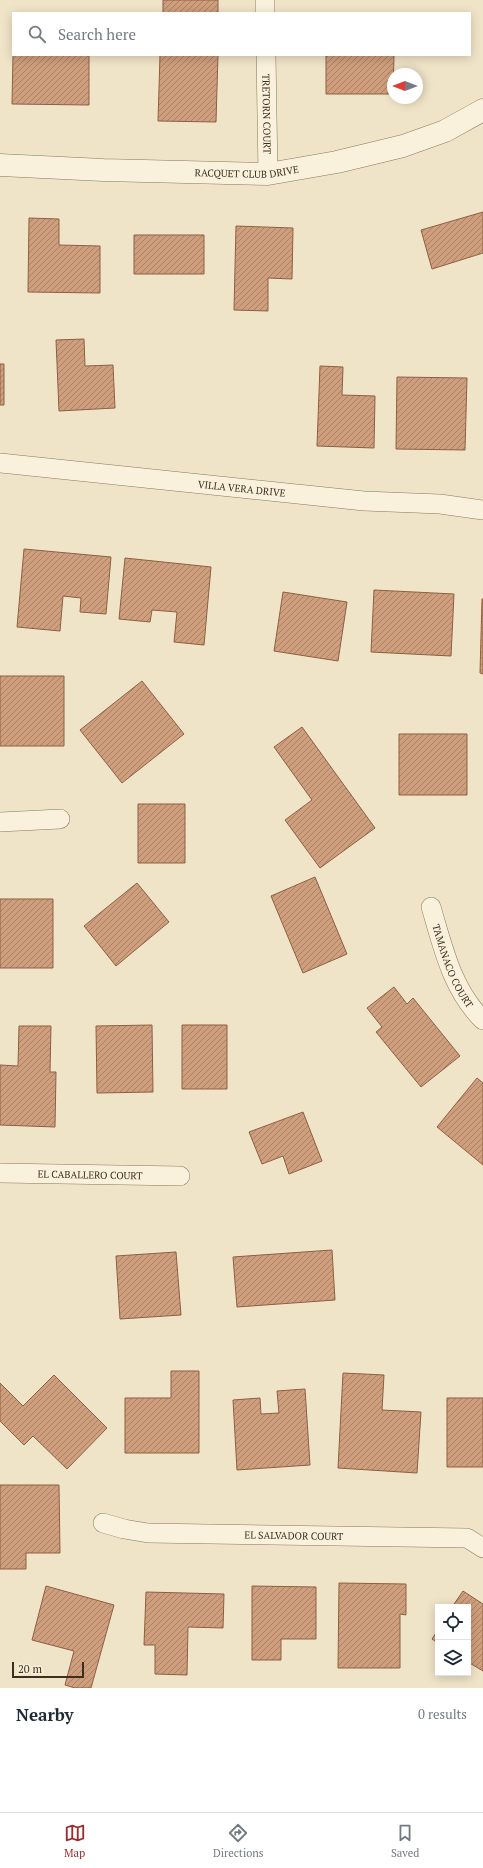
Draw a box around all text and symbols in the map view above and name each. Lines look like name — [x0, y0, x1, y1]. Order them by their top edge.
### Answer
search box — [12, 12, 471, 56]
icon: search — [26, 23, 48, 45]
text: Search here — [58, 24, 136, 44]
north arrow — [387, 68, 423, 104]
street label: TRETORN COURT — [259, 74, 274, 154]
street label: RACQUET CLUB DRIVE — [194, 163, 300, 181]
street label: VILLA VERA DRIVE — [197, 478, 286, 500]
street label: TAMANACO COURT — [429, 923, 476, 1011]
street label: EL CABALLERO COURT — [37, 1168, 143, 1182]
street label: EL SALVADOR COURT — [244, 1529, 343, 1543]
map controls — [435, 1604, 471, 1676]
button: locate — [435, 1604, 471, 1640]
button: layers — [435, 1640, 471, 1676]
scale bar — [12, 1660, 84, 1679]
text: 20 m — [18, 1662, 42, 1676]
text: Nearby — [16, 1703, 74, 1726]
text: 0 results — [418, 1705, 467, 1723]
tab: Map — [64, 1822, 86, 1860]
tab: Directions — [213, 1822, 264, 1860]
tab: Saved — [391, 1822, 419, 1860]

